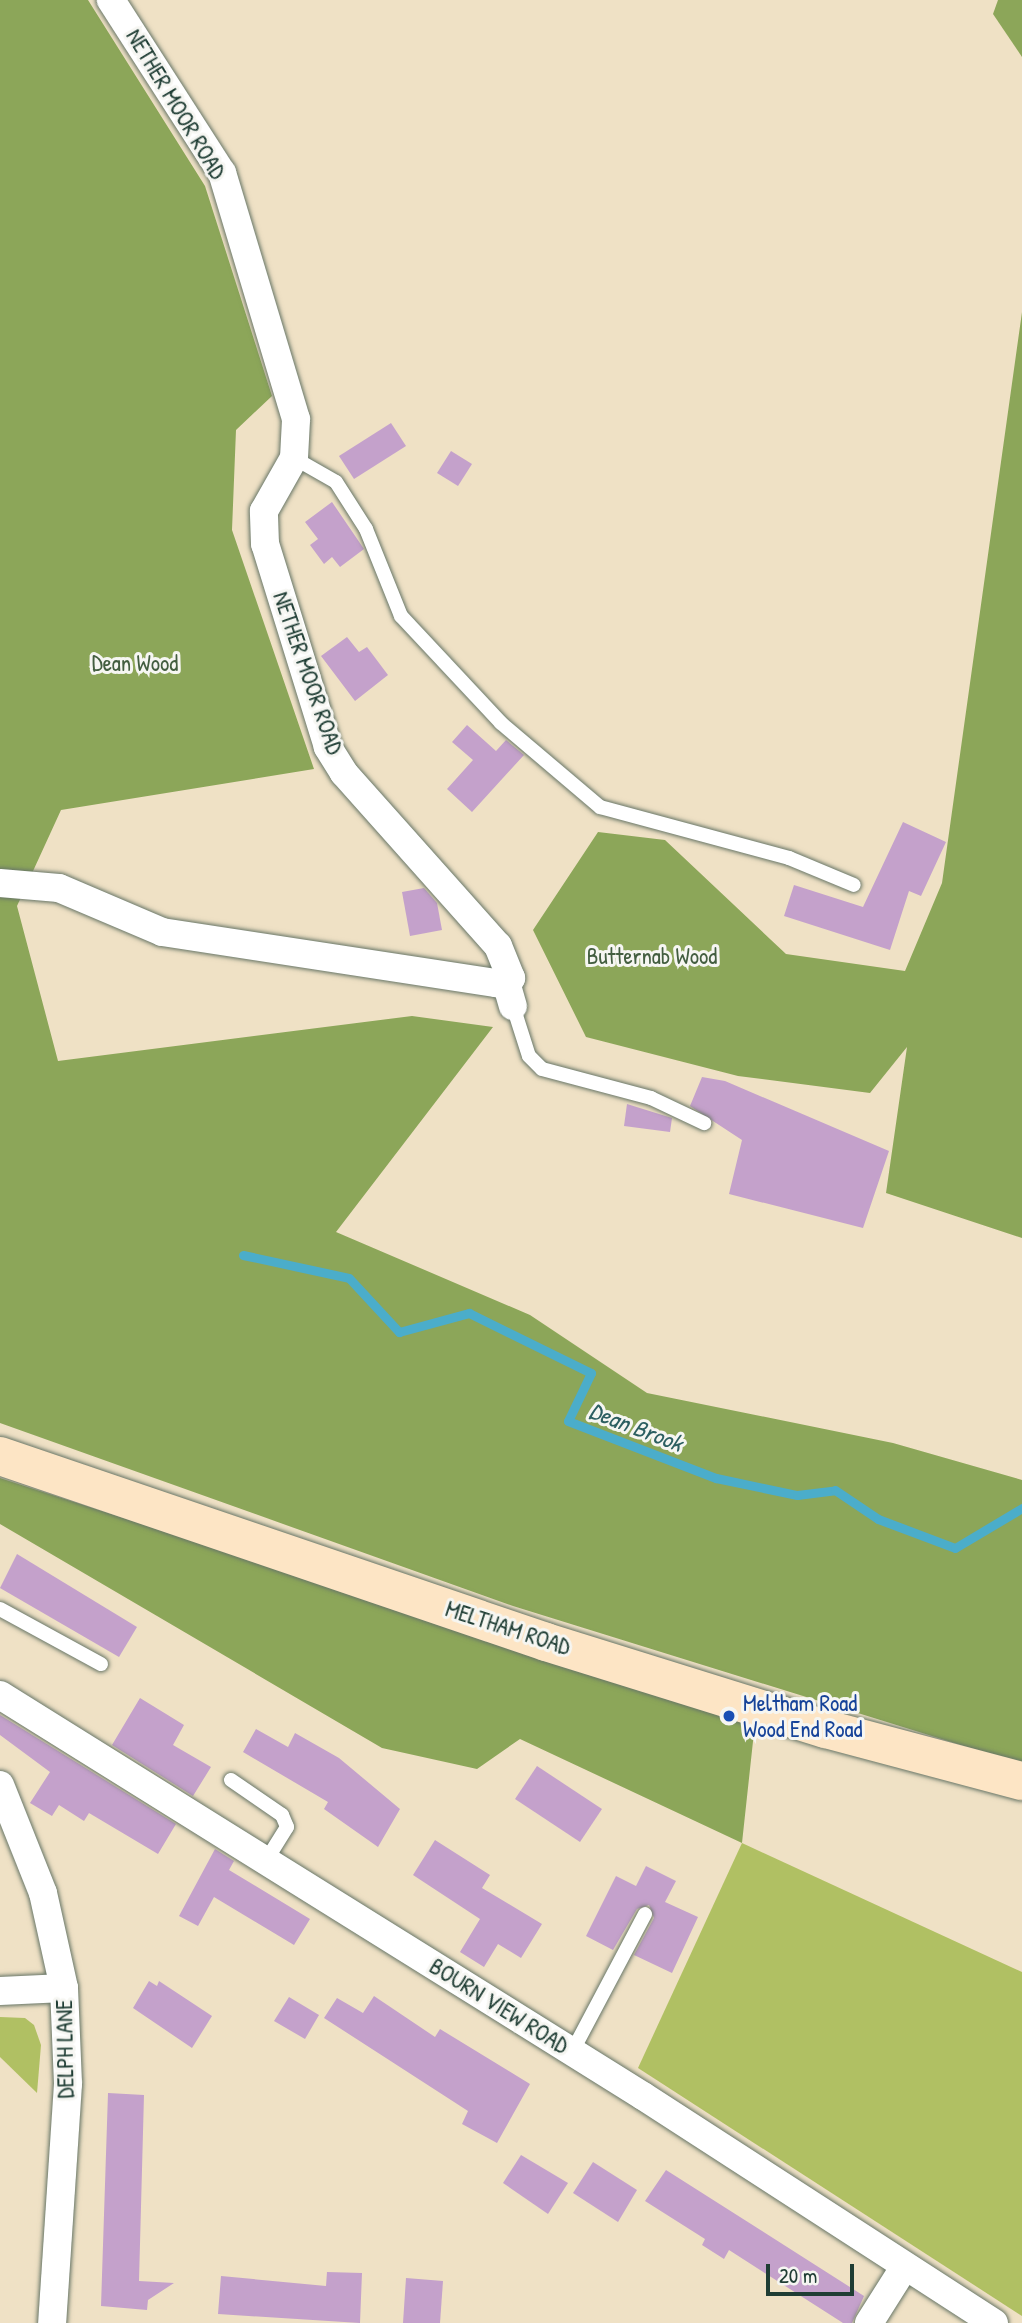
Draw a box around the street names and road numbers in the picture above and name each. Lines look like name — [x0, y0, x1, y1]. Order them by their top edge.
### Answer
street label: NETHER MOOR ROAD — [120, 24, 232, 184]
street label: NETHER MOOR ROAD — [267, 588, 349, 758]
street label: MELTHAM ROAD — [442, 1595, 574, 1661]
street label: BOURN VIEW ROAD — [425, 1952, 573, 2060]
street label: DELPH LANE — [50, 1999, 80, 2099]

